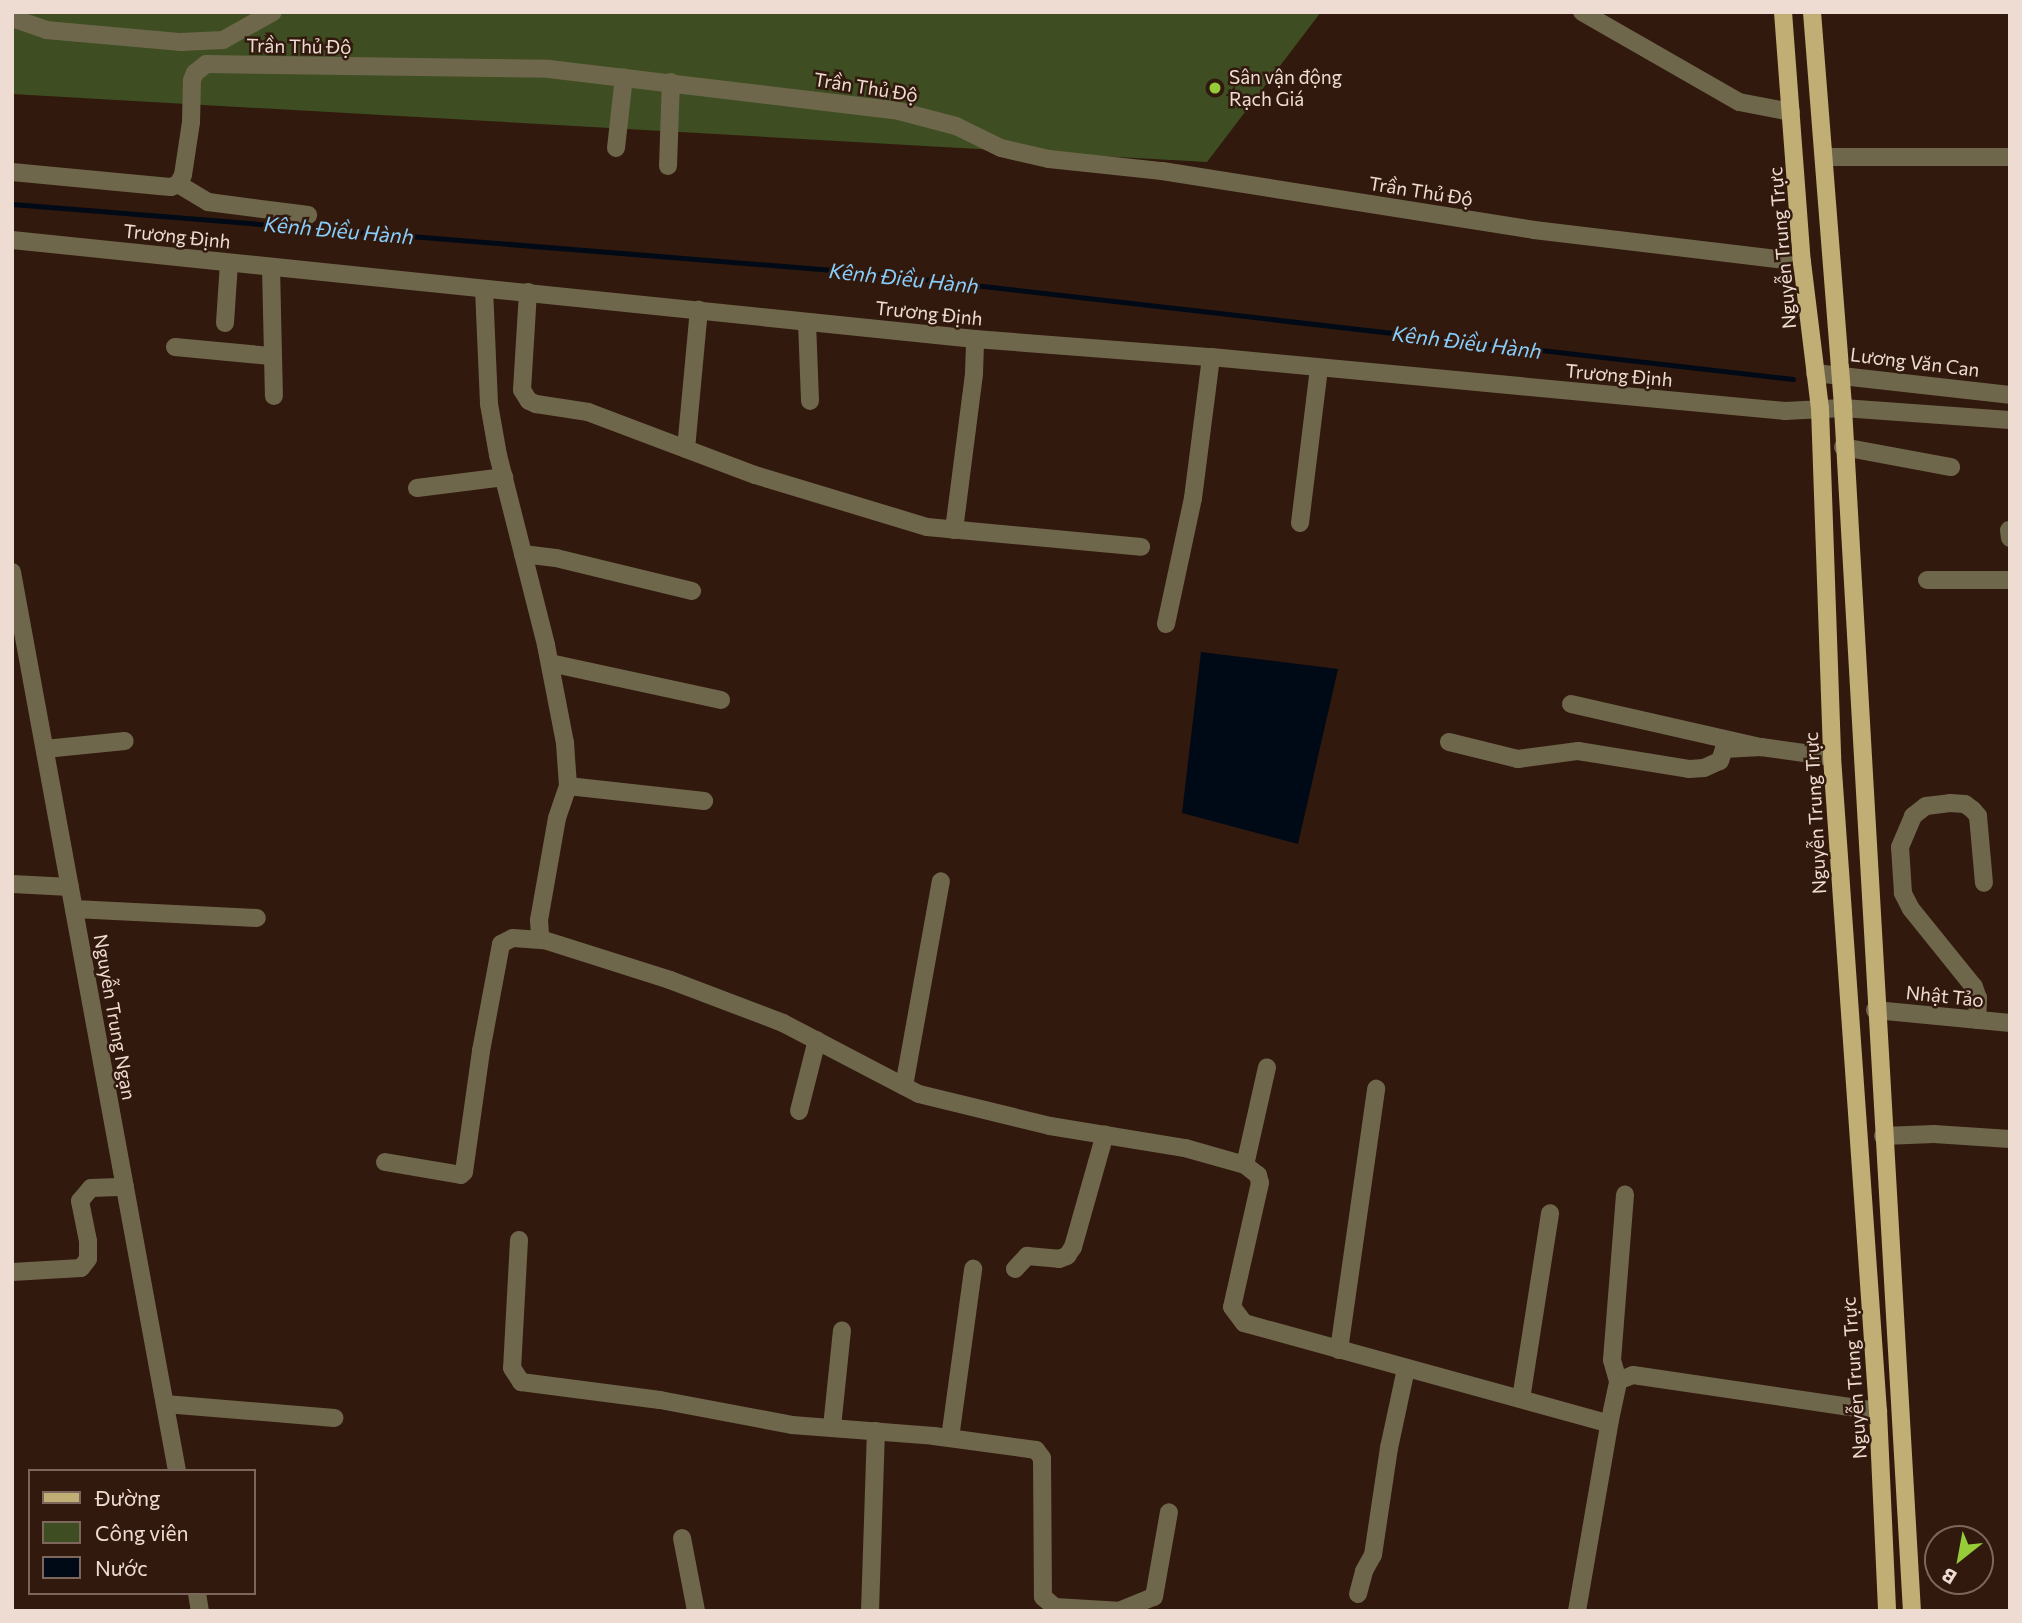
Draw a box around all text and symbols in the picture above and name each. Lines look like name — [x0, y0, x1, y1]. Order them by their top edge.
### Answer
street label: Trần Thủ Độ — [246, 34, 352, 58]
place label: Sân vận động Rạch Giá — [1229, 66, 1342, 110]
street label: Trần Thủ Độ — [812, 68, 920, 106]
marker: Sân vận động Rạch Giá — [1207, 80, 1223, 96]
street label: Nguyễn Trung Trực — [1764, 166, 1800, 330]
street label: Trần Thủ Độ — [1367, 172, 1475, 210]
water label: Kênh Điều Hành — [263, 211, 415, 249]
street label: Trương Định — [122, 219, 232, 253]
water label: Kênh Điều Hành — [828, 258, 980, 298]
street label: Trương Định — [874, 296, 984, 330]
water label: Kênh Điều Hành — [1391, 320, 1543, 364]
street label: Lương Văn Can — [1849, 343, 1981, 381]
street label: Trương Định — [1564, 359, 1674, 391]
street label: Nguyễn Trung Trực — [1799, 731, 1831, 895]
street label: Nguyễn Trung Ngạn — [89, 932, 141, 1102]
street label: Nhật Tảo — [1905, 981, 1985, 1011]
street label: Nguyễn Trung Trực — [1837, 1296, 1871, 1460]
legend — [28, 1469, 256, 1595]
text: Đường — [95, 1485, 160, 1510]
text: Công viên — [95, 1520, 189, 1545]
north arrow — [1924, 1525, 1994, 1595]
text: Nước — [95, 1555, 148, 1580]
text: B — [1938, 1564, 1960, 1590]

